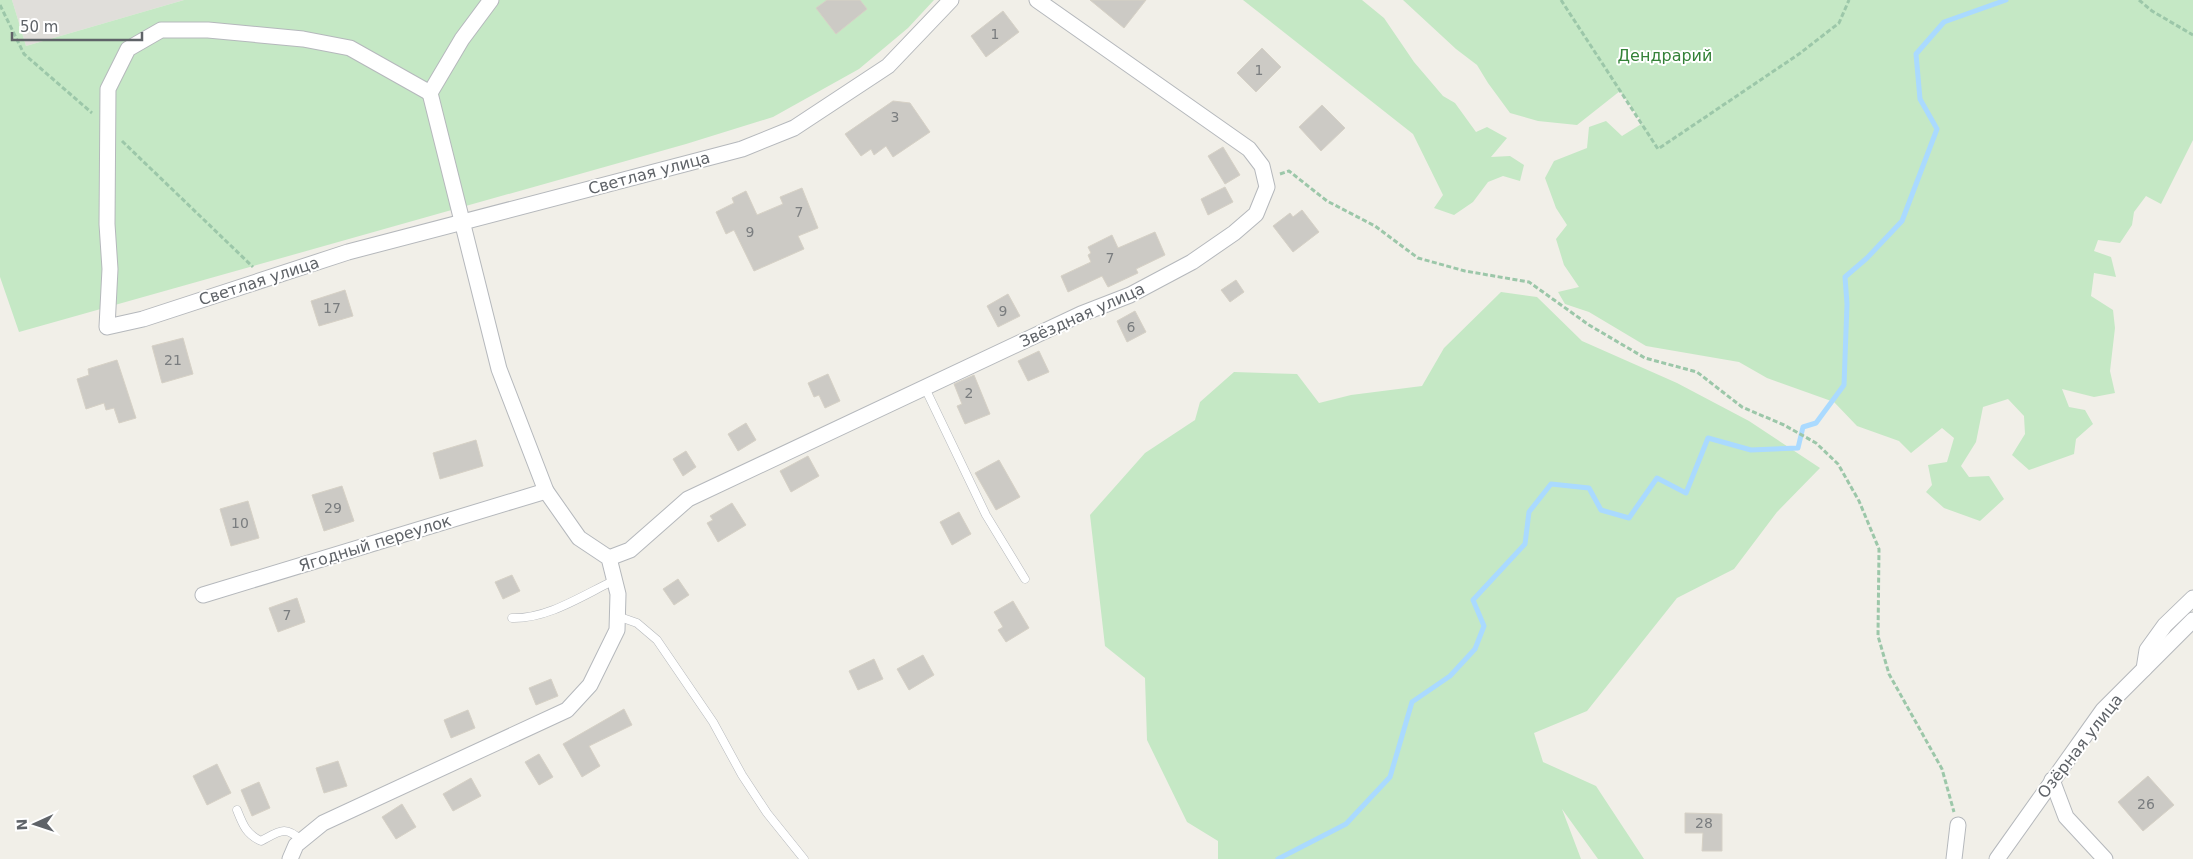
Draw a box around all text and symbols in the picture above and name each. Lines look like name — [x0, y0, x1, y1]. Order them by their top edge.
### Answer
scale bar — [12, 10, 142, 42]
text: 50 m — [20, 18, 58, 36]
house number: 1 — [991, 26, 999, 42]
park label: Дендрарий — [1618, 46, 1712, 65]
house number: 1 — [1255, 62, 1263, 78]
house number: 3 — [891, 109, 899, 125]
street label: Светлая улица — [586, 148, 712, 198]
house number: 7 — [795, 204, 803, 220]
house number: 9 — [746, 224, 754, 240]
house number: 7 — [1106, 250, 1114, 266]
street label: Светлая улица — [196, 253, 322, 309]
street label: Звёздная улица — [1017, 279, 1147, 351]
house number: 17 — [323, 300, 341, 316]
house number: 9 — [999, 303, 1007, 319]
house number: 6 — [1127, 319, 1136, 335]
house number: 21 — [164, 352, 182, 368]
house number: 2 — [965, 385, 973, 401]
house number: 29 — [324, 500, 342, 516]
street label: Ягодный переулок — [296, 511, 454, 575]
house number: 10 — [231, 515, 249, 531]
house number: 7 — [283, 607, 291, 623]
street label: Озёрная улица — [2033, 690, 2127, 802]
house number: 26 — [2137, 796, 2155, 812]
north arrow — [10, 799, 60, 849]
house number: 28 — [1695, 815, 1713, 831]
text: N — [14, 818, 30, 831]

